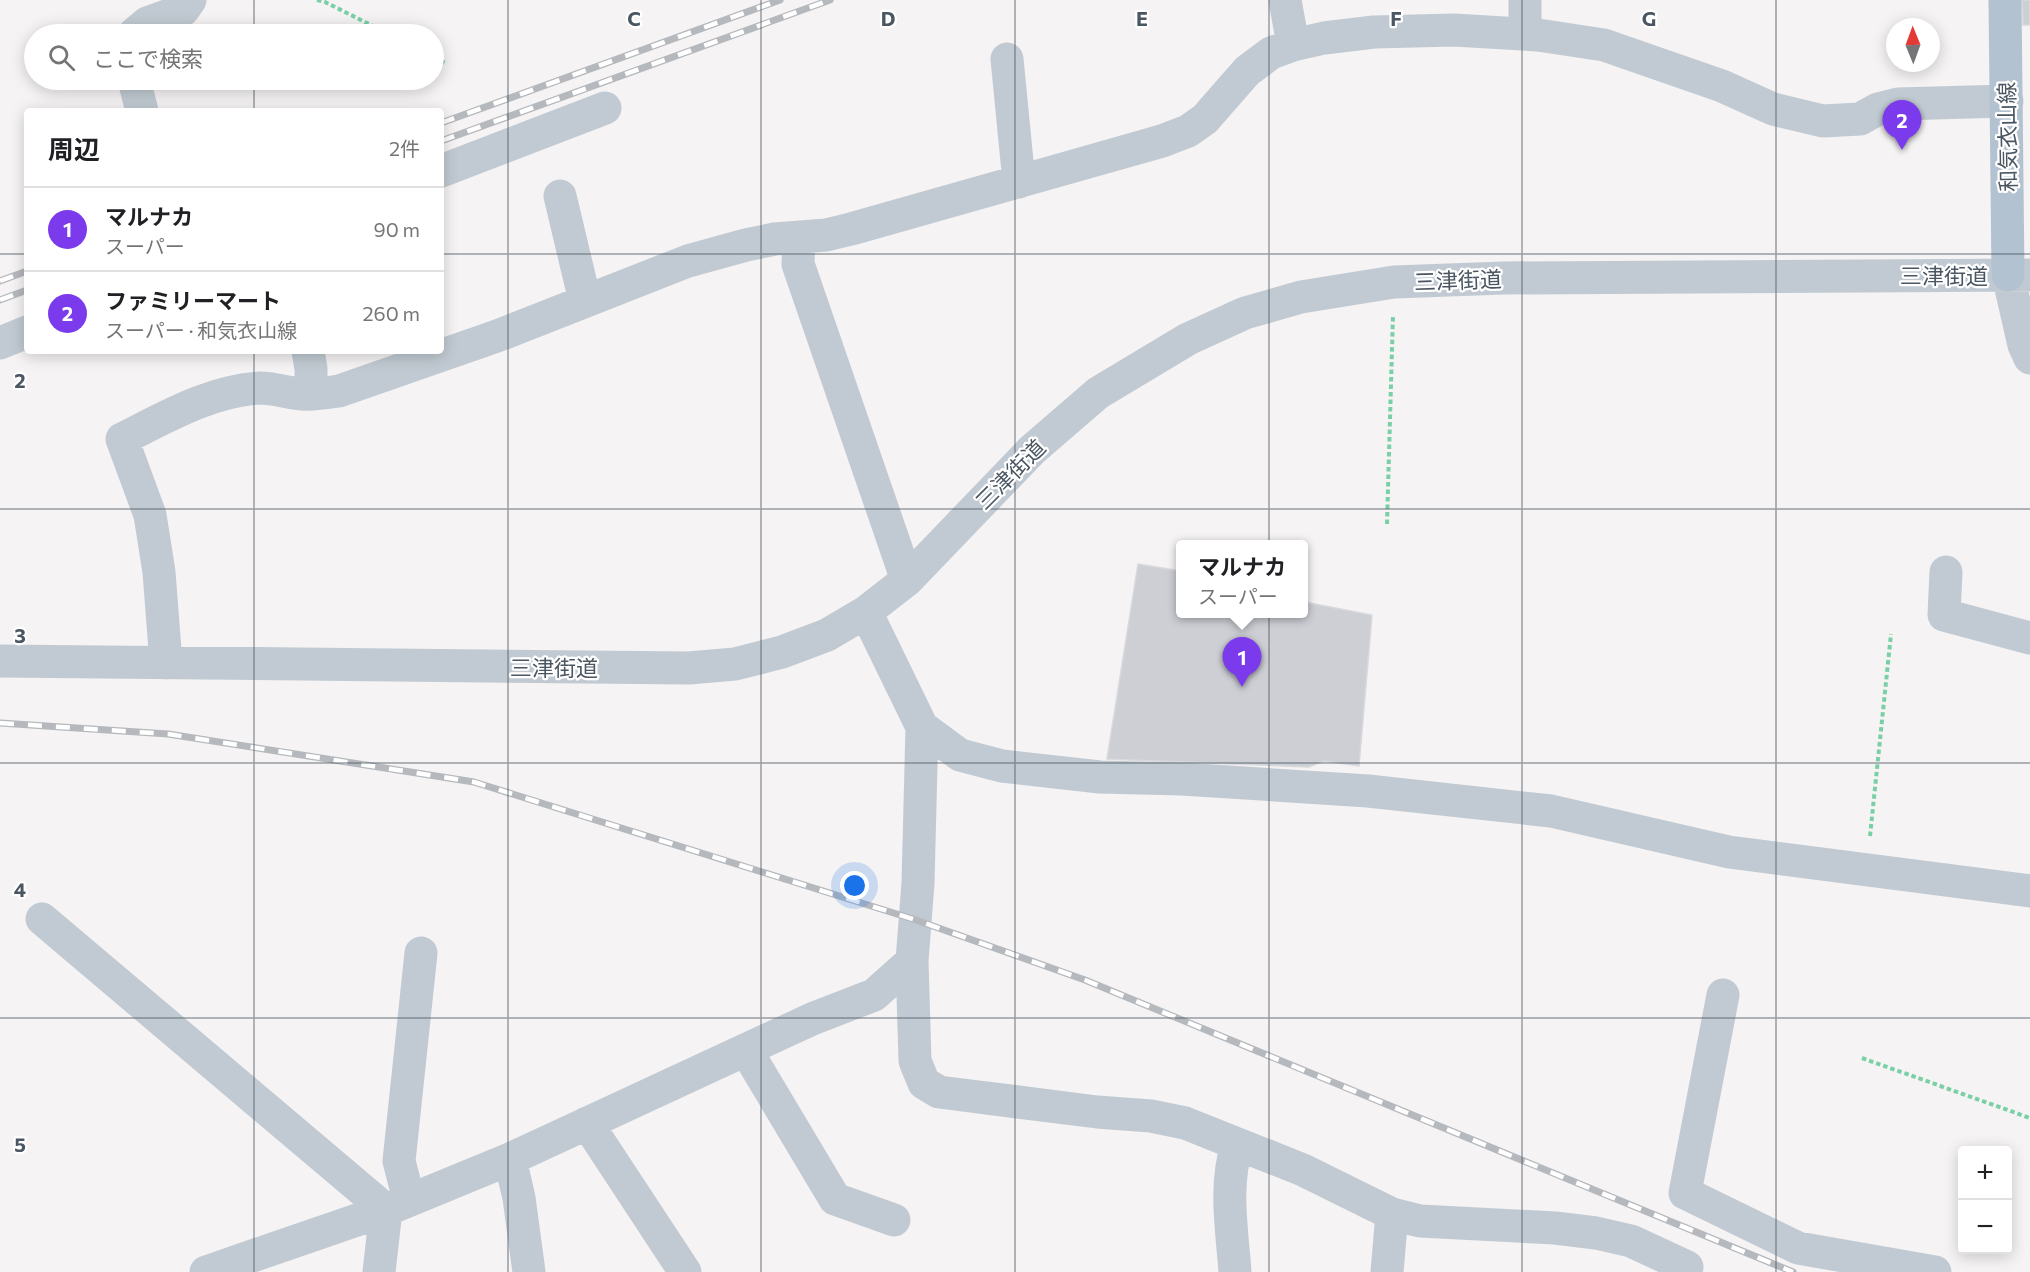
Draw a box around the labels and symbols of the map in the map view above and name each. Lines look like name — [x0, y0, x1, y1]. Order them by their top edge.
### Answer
text: C — [627, 6, 641, 30]
text: D — [881, 6, 895, 30]
text: E — [1136, 6, 1148, 30]
text: F — [1390, 6, 1402, 30]
text: G — [1642, 6, 1656, 30]
north arrow — [1886, 18, 1940, 72]
street label: 和気衣山線 — [1993, 82, 2021, 192]
pin: 2 — [1882, 100, 1922, 150]
street label: 三津街道 — [1900, 262, 1988, 289]
street label: 三津街道 — [1414, 265, 1502, 295]
text: 2 — [14, 368, 26, 392]
street label: 三津街道 — [969, 433, 1051, 515]
text: 3 — [14, 623, 26, 647]
pin: 1 — [1222, 638, 1262, 687]
street label: 三津街道 — [510, 654, 598, 681]
your location — [840, 871, 869, 900]
text: 4 — [14, 877, 26, 901]
text: 5 — [14, 1132, 26, 1156]

